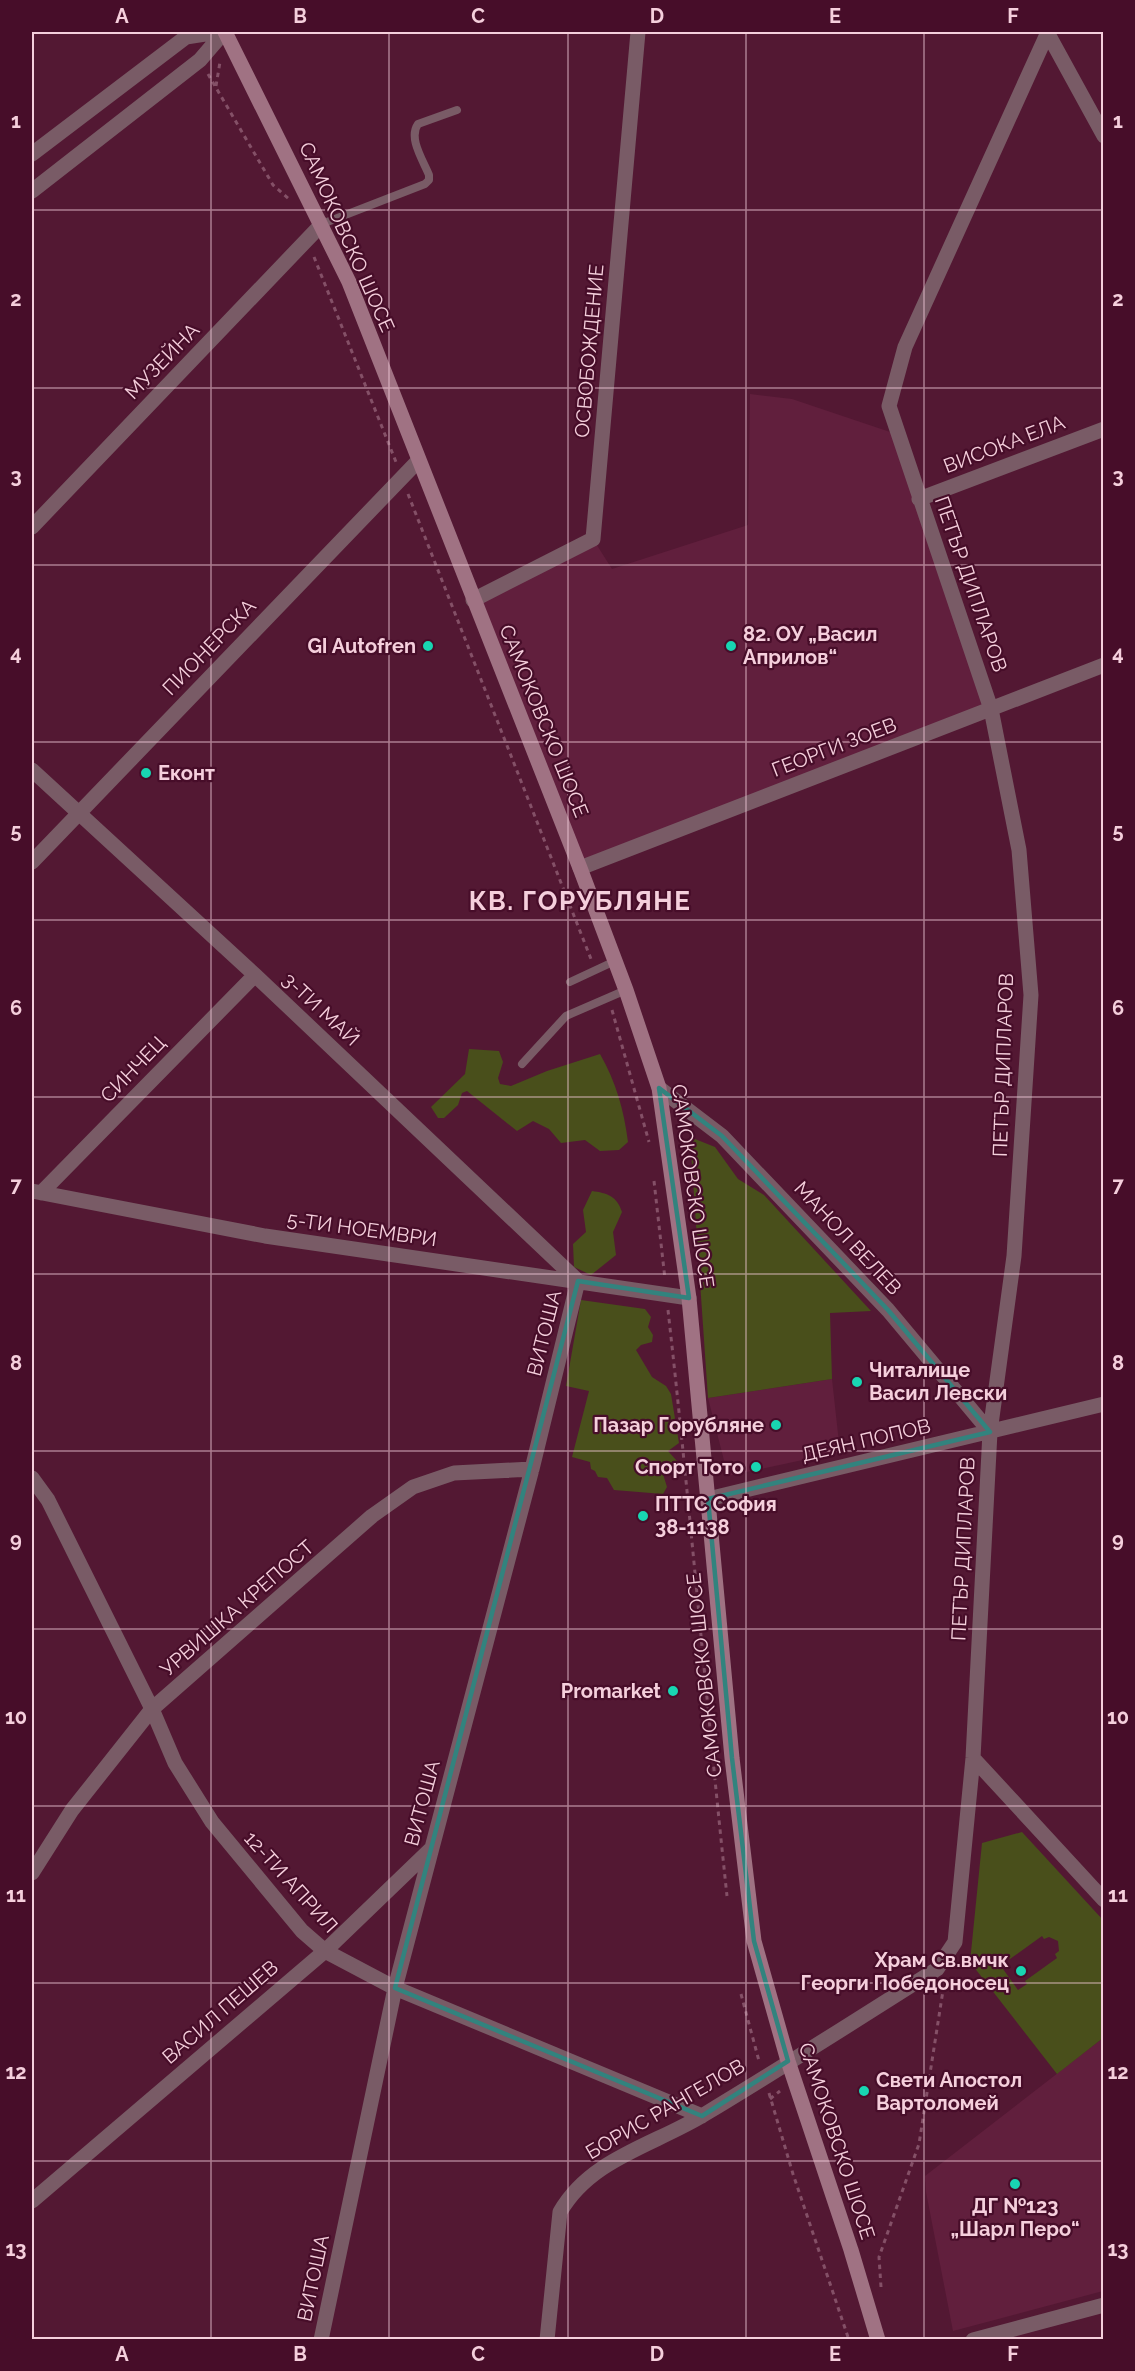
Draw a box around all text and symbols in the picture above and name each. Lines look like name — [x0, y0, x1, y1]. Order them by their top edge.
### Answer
text: A — [115, 4, 129, 28]
text: B — [293, 4, 307, 28]
text: C — [471, 4, 485, 28]
text: D — [650, 4, 664, 28]
text: E — [829, 4, 841, 28]
text: F — [1007, 4, 1019, 28]
text: 1 — [11, 109, 21, 133]
text: 1 — [1113, 109, 1123, 133]
street label: САМОКОВСКО ШОСЕ — [294, 138, 400, 336]
street label: ОСВОБОЖДЕНИЕ — [569, 263, 609, 439]
text: 2 — [10, 287, 22, 311]
text: 2 — [1112, 287, 1124, 311]
street label: МУЗЕЙНА — [120, 318, 204, 404]
street label: ВИСОКА ЕЛА — [940, 410, 1069, 478]
text: 3 — [10, 464, 22, 488]
text: 3 — [1112, 464, 1124, 488]
street label: ПЕТЪР ДИПЛАРОВ — [930, 493, 1012, 675]
street label: ПИОНЕРСКА — [157, 594, 261, 700]
street label: САМОКОВСКО ШОСЕ — [494, 621, 594, 821]
place label: 82. ОУ „Васил Априлов“ — [743, 622, 878, 669]
place label: GI Autofren — [307, 634, 416, 658]
marker: GI Autofren — [421, 639, 435, 653]
marker: 82. ОУ „Васил Априлов“ — [724, 639, 738, 653]
text: 4 — [10, 641, 22, 665]
text: 4 — [1112, 641, 1124, 665]
street label: ГЕОРГИ ЗОЕВ — [768, 712, 900, 782]
place label: Еконт — [158, 761, 215, 785]
marker: Еконт — [139, 766, 153, 780]
text: 5 — [10, 819, 22, 843]
text: 5 — [1112, 819, 1124, 843]
district label: КВ. ГОРУБЛЯНЕ — [469, 886, 691, 916]
street label: 3-ТИ МАЙ — [277, 967, 365, 1051]
street label: ПЕТЪР ДИПЛАРОВ — [988, 973, 1018, 1157]
text: 6 — [10, 996, 22, 1020]
text: 6 — [1112, 996, 1124, 1020]
street label: СИНЧЕЦ — [95, 1031, 171, 1107]
street label: САМОКОВСКО ШОСЕ — [667, 1083, 719, 1289]
text: 7 — [10, 1173, 22, 1197]
text: 7 — [1112, 1173, 1124, 1197]
street label: МАНОЛ ВЕЛЕВ — [789, 1176, 907, 1300]
street label: 5-ТИ НОЕМВРИ — [286, 1207, 438, 1251]
street label: ВИТОША — [522, 1287, 566, 1378]
text: 8 — [10, 1351, 22, 1375]
text: 8 — [1112, 1351, 1124, 1375]
place label: Читалище Васил Левски — [869, 1358, 1007, 1405]
marker: Читалище Васил Левски — [850, 1375, 864, 1389]
place label: Пазар Горубляне — [593, 1413, 764, 1437]
street label: ДЕЯН ПОПОВ — [799, 1413, 933, 1467]
marker: Пазар Горубляне — [769, 1418, 783, 1432]
place label: Спорт Тото — [635, 1455, 744, 1479]
street label: ПЕТЪР ДИПЛАРОВ — [946, 1457, 980, 1641]
marker: Спорт Тото — [749, 1460, 763, 1474]
place label: ПТТС София 38-1138 — [655, 1492, 777, 1539]
marker: ПТТС София 38-1138 — [636, 1509, 650, 1523]
text: 9 — [10, 1528, 22, 1552]
text: 9 — [1112, 1528, 1124, 1552]
street label: УРВИШКА КРЕПОСТ — [155, 1535, 319, 1681]
street label: САМОКОВСКО ШОСЕ — [681, 1572, 727, 1778]
place label: Promarket — [561, 1679, 661, 1703]
marker: Promarket — [666, 1684, 680, 1698]
text: 10 — [5, 1705, 27, 1729]
text: 10 — [1107, 1705, 1129, 1729]
street label: ВИТОША — [399, 1757, 445, 1849]
street label: 12-ТИ АПРИЛ — [239, 1826, 343, 1938]
text: 11 — [6, 1883, 26, 1907]
text: 11 — [1108, 1883, 1128, 1907]
place label: Храм Св.вмчк Георги Победоносец — [801, 1948, 1009, 1995]
street label: ВАСИЛ ПЕШЕВ — [157, 1955, 283, 2069]
marker: Храм Св.вмчк Георги Победоносец — [1014, 1964, 1028, 1978]
street label: САМОКОВСКО ШОСЕ — [794, 2040, 880, 2242]
street label: БОРИС РАНГЕЛОВ — [581, 2054, 749, 2164]
text: 12 — [5, 2060, 27, 2084]
text: 12 — [1107, 2060, 1129, 2084]
place label: Свети Апостол Вартоломей — [876, 2068, 1022, 2115]
marker: Свети Апостол Вартоломей — [857, 2084, 871, 2098]
marker: ДГ №123 „Шарл Перо“ — [1008, 2177, 1022, 2191]
place label: ДГ №123 „Шарл Перо“ — [950, 2194, 1080, 2241]
street label: ВИТОША — [292, 2232, 334, 2323]
text: 13 — [5, 2237, 27, 2261]
text: 13 — [1107, 2237, 1129, 2261]
text: A — [115, 2342, 129, 2366]
text: B — [293, 2342, 307, 2366]
text: C — [471, 2342, 485, 2366]
text: D — [650, 2342, 664, 2366]
text: E — [829, 2342, 841, 2366]
text: F — [1007, 2342, 1019, 2366]

